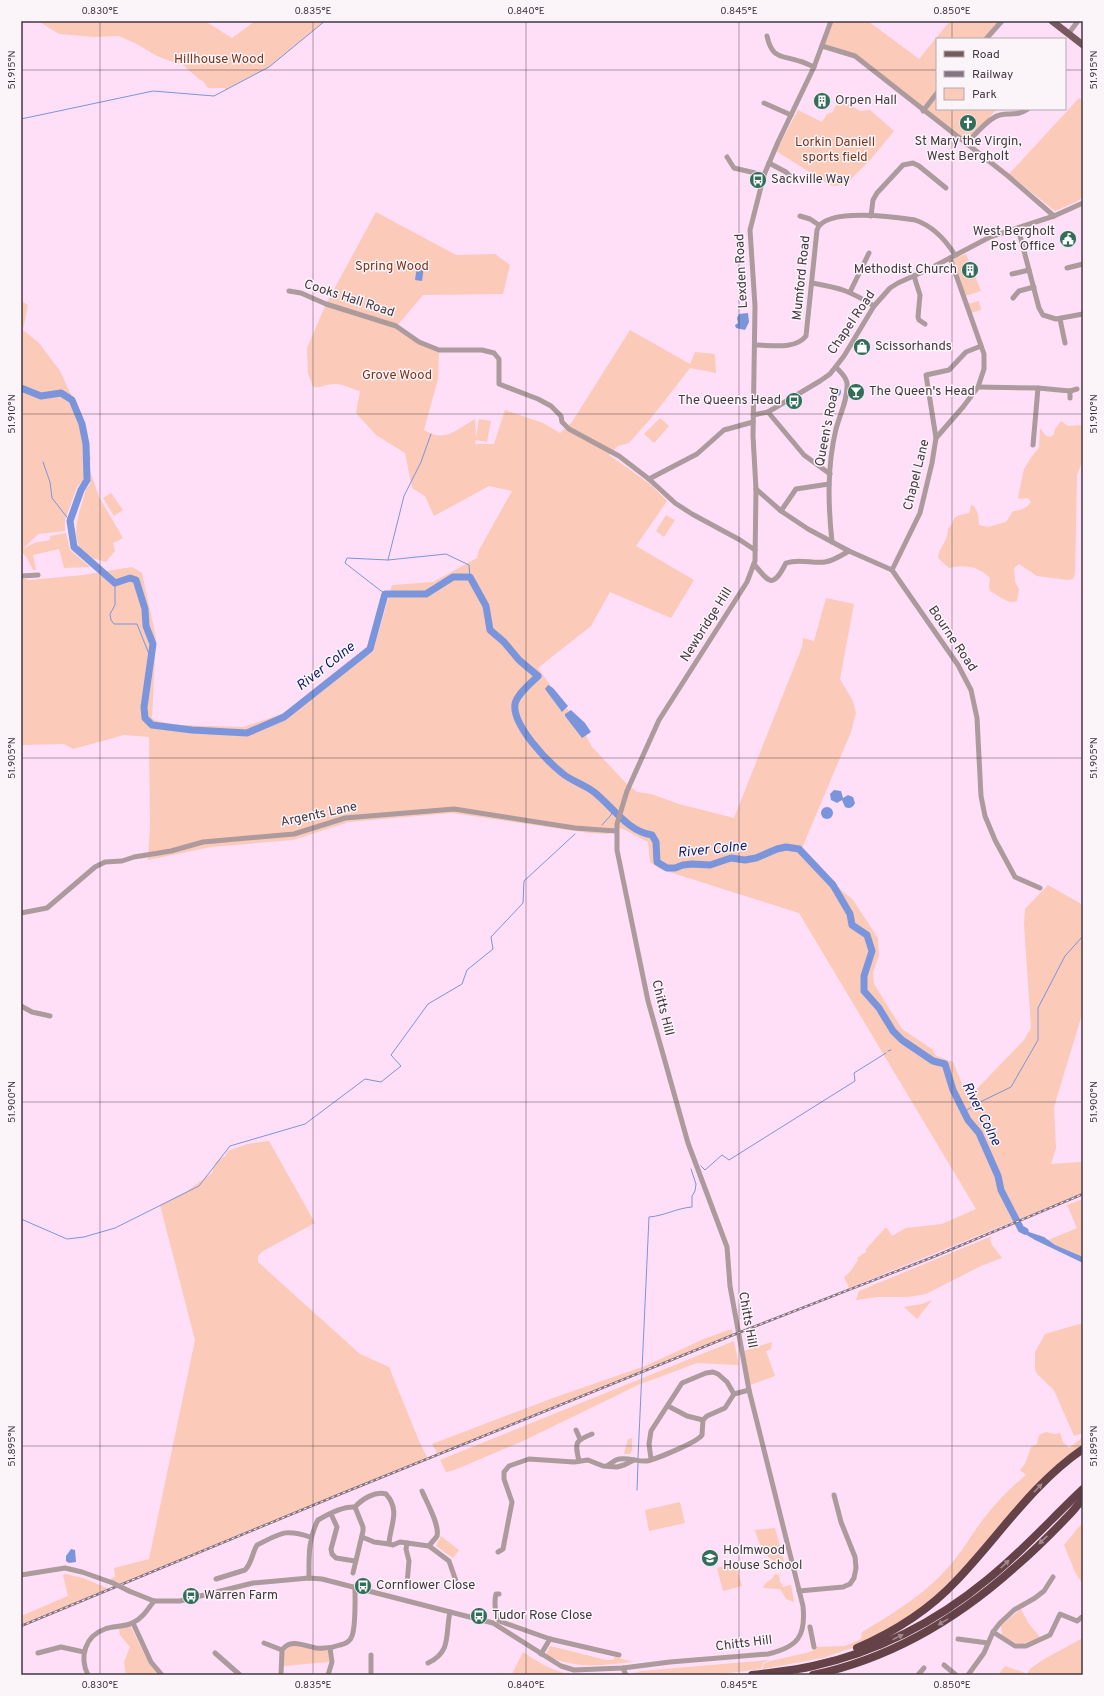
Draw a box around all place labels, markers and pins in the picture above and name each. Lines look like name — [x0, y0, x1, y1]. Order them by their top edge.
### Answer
building icon: Orpen Hall — [812, 91, 832, 111]
place label: Orpen Hall — [835, 93, 897, 109]
church icon: St Mary the Virgin, West Bergholt — [958, 113, 978, 133]
place label: St Mary the Virgin, West Bergholt — [914, 134, 1022, 165]
bus stop icon: Sackville Way — [748, 170, 768, 190]
place label: Sackville Way — [771, 172, 850, 188]
place label: West Bergholt Post Office — [973, 224, 1055, 255]
public building icon: West Bergholt Post Office — [1058, 229, 1078, 249]
building icon: Methodist Church — [960, 260, 980, 280]
place label: Methodist Church — [854, 262, 957, 278]
shop icon: Scissorhands — [852, 337, 872, 357]
place label: Scissorhands — [875, 339, 952, 355]
bar icon: The Queen's Head — [846, 382, 866, 402]
place label: The Queen's Head — [869, 384, 975, 400]
bus stop icon: The Queens Head — [784, 391, 804, 411]
place label: The Queens Head — [678, 393, 781, 409]
place label: Holmwood House School — [723, 1543, 802, 1574]
school or university icon: Holmwood House School — [700, 1548, 720, 1568]
bus stop icon: Cornflower Close — [353, 1576, 373, 1596]
place label: Cornflower Close — [376, 1578, 475, 1594]
bus stop icon: Warren Farm — [181, 1586, 201, 1606]
place label: Warren Farm — [204, 1588, 278, 1604]
bus stop icon: Tudor Rose Close — [469, 1606, 489, 1626]
place label: Tudor Rose Close — [492, 1608, 592, 1624]

